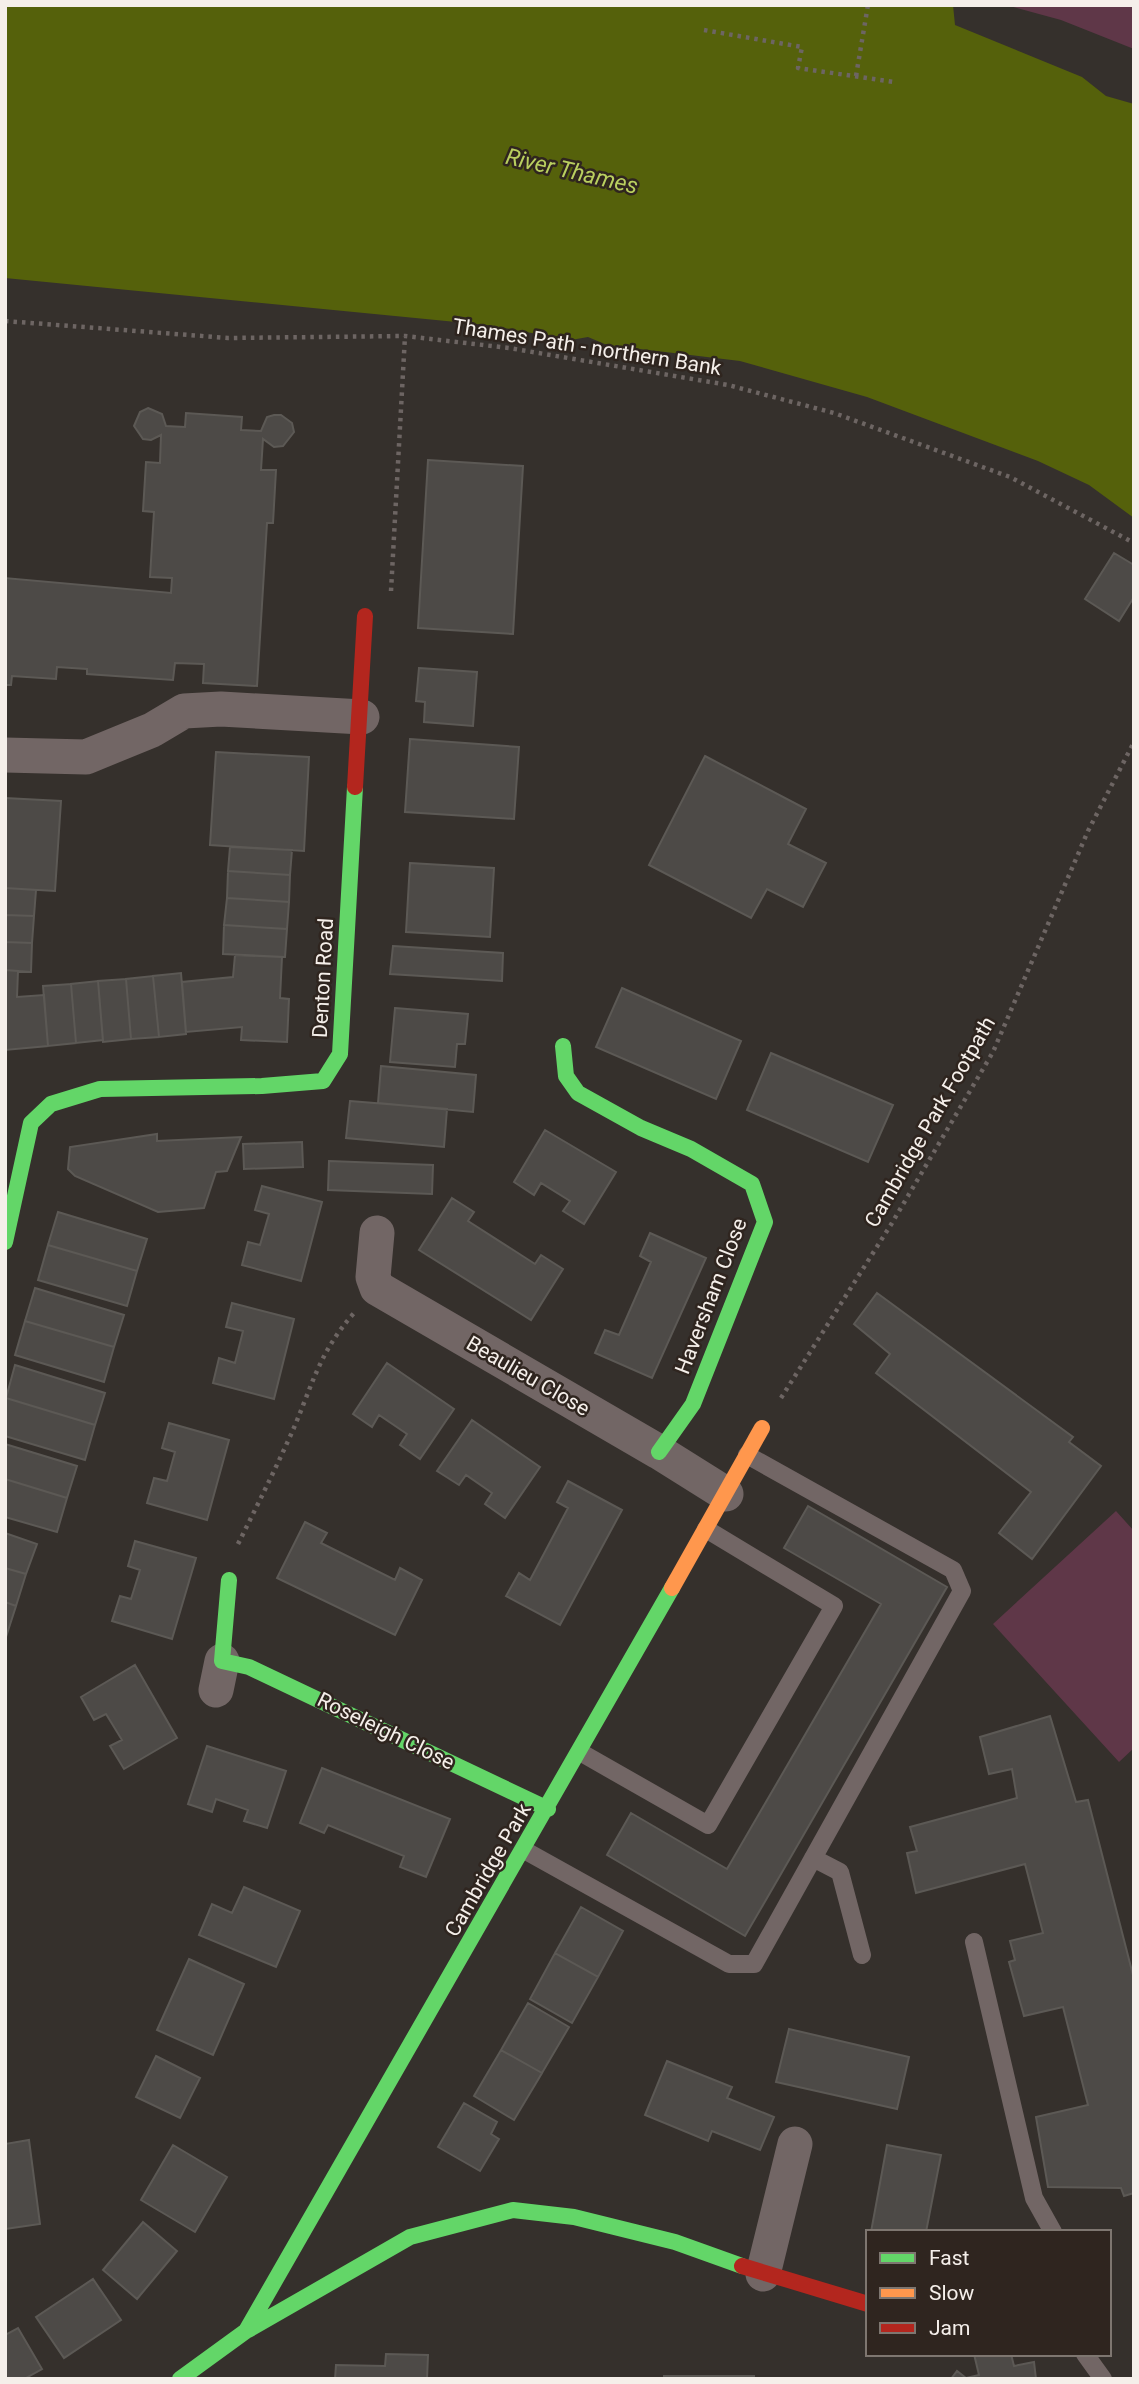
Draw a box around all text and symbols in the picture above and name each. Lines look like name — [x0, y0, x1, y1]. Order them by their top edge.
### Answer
water label: River Thames — [503, 143, 641, 200]
street label: Thames Path - northern Bank — [451, 314, 723, 380]
street label: Denton Road — [308, 917, 338, 1039]
street label: Cambridge Park Footpath — [860, 1013, 1000, 1231]
street label: Haversham Close — [670, 1215, 752, 1377]
street label: Beaulieu Close — [462, 1331, 594, 1421]
street label: Roseleigh Close — [314, 1687, 458, 1775]
street label: Cambridge Park — [440, 1799, 536, 1941]
legend — [866, 2230, 1111, 2356]
text: Fast — [929, 2246, 970, 2270]
text: Slow — [929, 2281, 975, 2305]
text: Jam — [929, 2316, 970, 2340]

